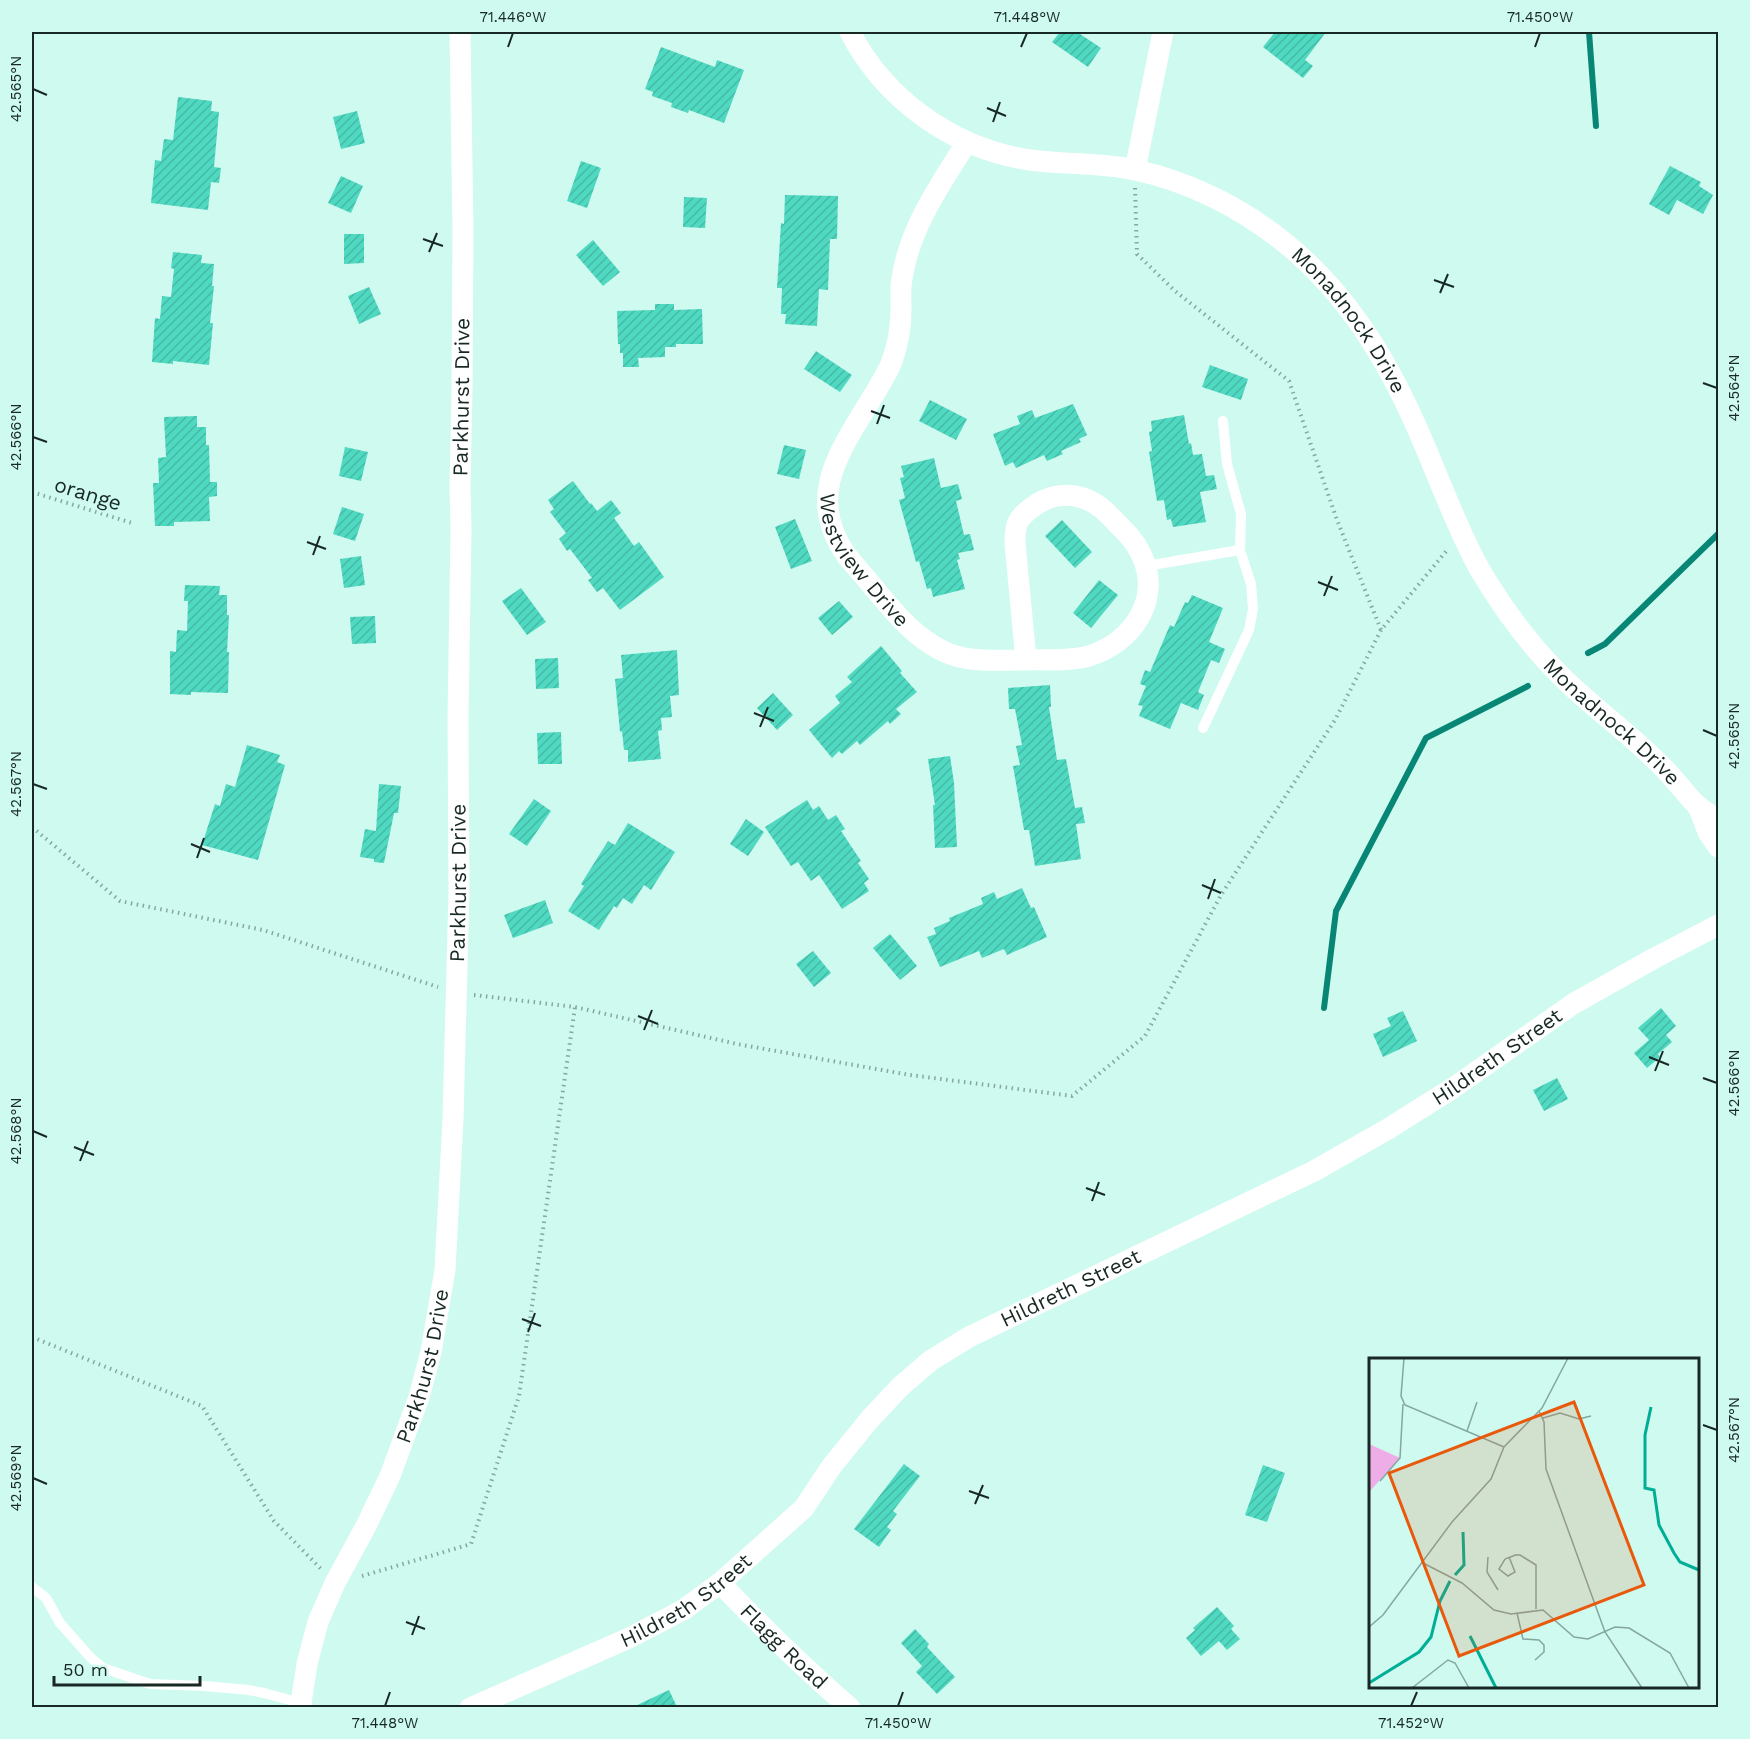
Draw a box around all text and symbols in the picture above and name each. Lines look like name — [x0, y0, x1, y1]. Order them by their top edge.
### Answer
text: 71.446°W — [480, 8, 546, 26]
text: 71.448°W — [994, 8, 1061, 26]
text: 71.450°W — [1507, 8, 1573, 26]
text: 42.565°N — [7, 56, 25, 122]
street label: Monadnock Drive — [1287, 241, 1411, 397]
street label: Parkhurst Drive — [447, 318, 474, 477]
text: 42.564°N — [1725, 355, 1743, 421]
text: 42.566°N — [7, 404, 25, 470]
street label: orange — [51, 471, 125, 516]
street label: Westview Drive — [815, 493, 915, 632]
street label: Monadnock Drive — [1538, 653, 1686, 790]
text: 42.565°N — [1725, 703, 1743, 769]
text: 42.567°N — [7, 751, 25, 817]
street label: Parkhurst Drive — [444, 804, 471, 963]
street label: Hildreth Street — [1427, 1002, 1567, 1110]
text: 42.566°N — [1725, 1050, 1743, 1116]
text: 42.568°N — [7, 1098, 25, 1164]
street label: Hildreth Street — [996, 1243, 1145, 1332]
street label: Parkhurst Drive — [390, 1287, 454, 1447]
inset map — [1369, 1358, 1699, 1688]
text: 42.567°N — [1725, 1397, 1743, 1463]
text: 42.569°N — [7, 1445, 25, 1511]
street label: Hildreth Street — [616, 1548, 757, 1652]
street label: Flagg Road — [735, 1598, 833, 1694]
scale bar — [54, 1649, 200, 1687]
text: 50 m — [63, 1659, 108, 1680]
text: 71.448°W — [352, 1714, 419, 1732]
text: 71.450°W — [865, 1714, 931, 1732]
text: 71.452°W — [1378, 1714, 1444, 1732]

